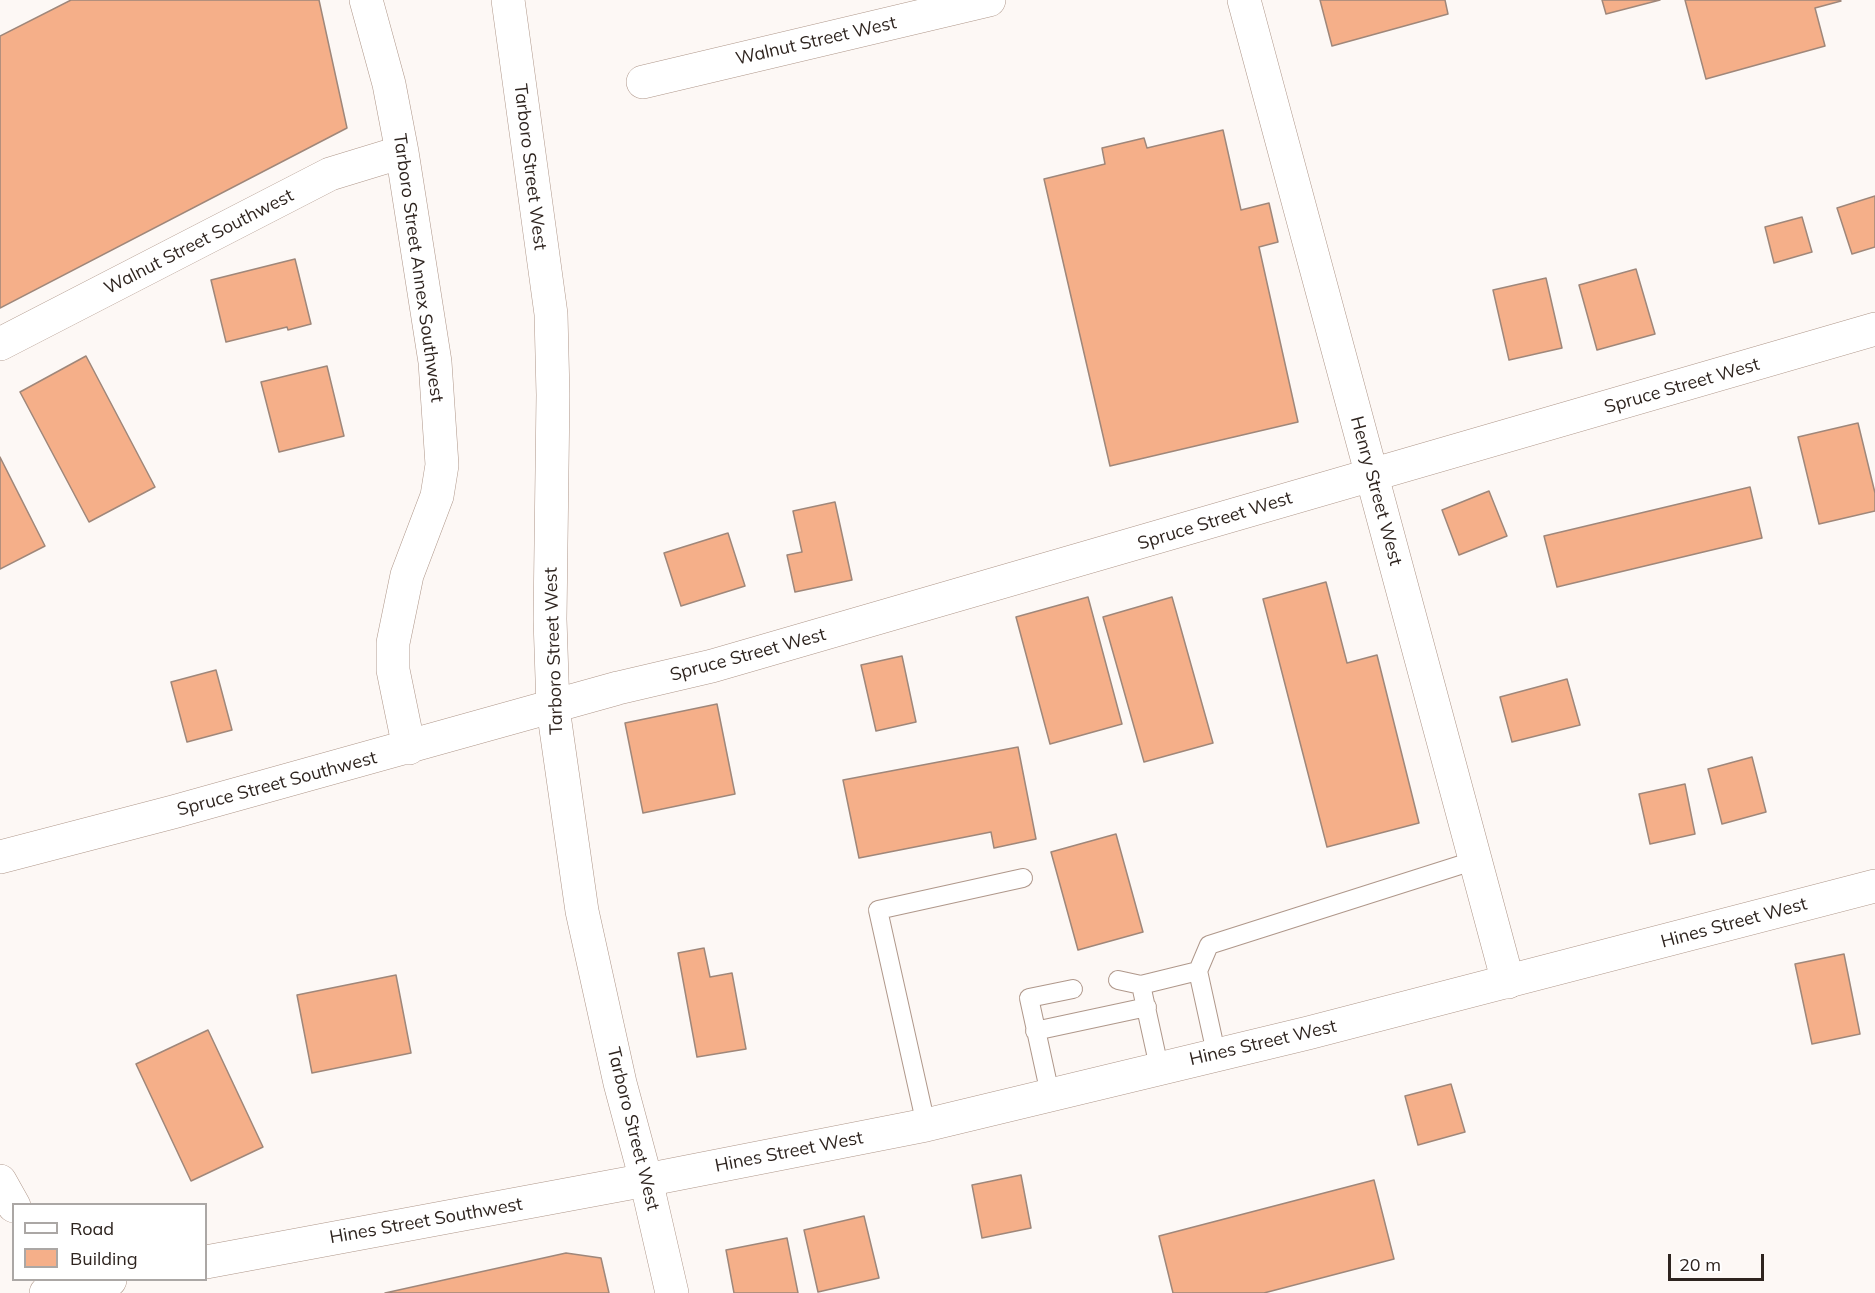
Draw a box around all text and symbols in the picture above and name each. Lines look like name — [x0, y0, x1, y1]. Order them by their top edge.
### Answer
street label: Walnut Street West — [733, 12, 899, 70]
street label: Tarboro Street West — [509, 82, 551, 252]
street label: Tarboro Street Annex Southwest — [388, 132, 448, 404]
street label: Walnut Street Southwest — [101, 185, 297, 299]
street label: Spruce Street West — [1602, 353, 1762, 419]
street label: Henry Street West — [1346, 414, 1406, 568]
street label: Spruce Street West — [1135, 487, 1295, 555]
street label: Tarboro Street West — [540, 567, 568, 735]
street label: Spruce Street West — [668, 624, 828, 686]
street label: Spruce Street Southwest — [175, 747, 379, 821]
street label: Hines Street West — [1659, 893, 1809, 953]
street label: Hines Street West — [1187, 1016, 1339, 1070]
street label: Tarboro Street West — [602, 1045, 664, 1213]
street label: Hines Street West — [713, 1127, 865, 1177]
street label: Hines Street Southwest — [328, 1193, 524, 1249]
legend — [12, 1203, 207, 1281]
text: Road — [70, 1217, 114, 1240]
scale bar — [1671, 1242, 1767, 1280]
text: Building — [70, 1247, 138, 1270]
text: 20 m — [1679, 1253, 1721, 1276]

